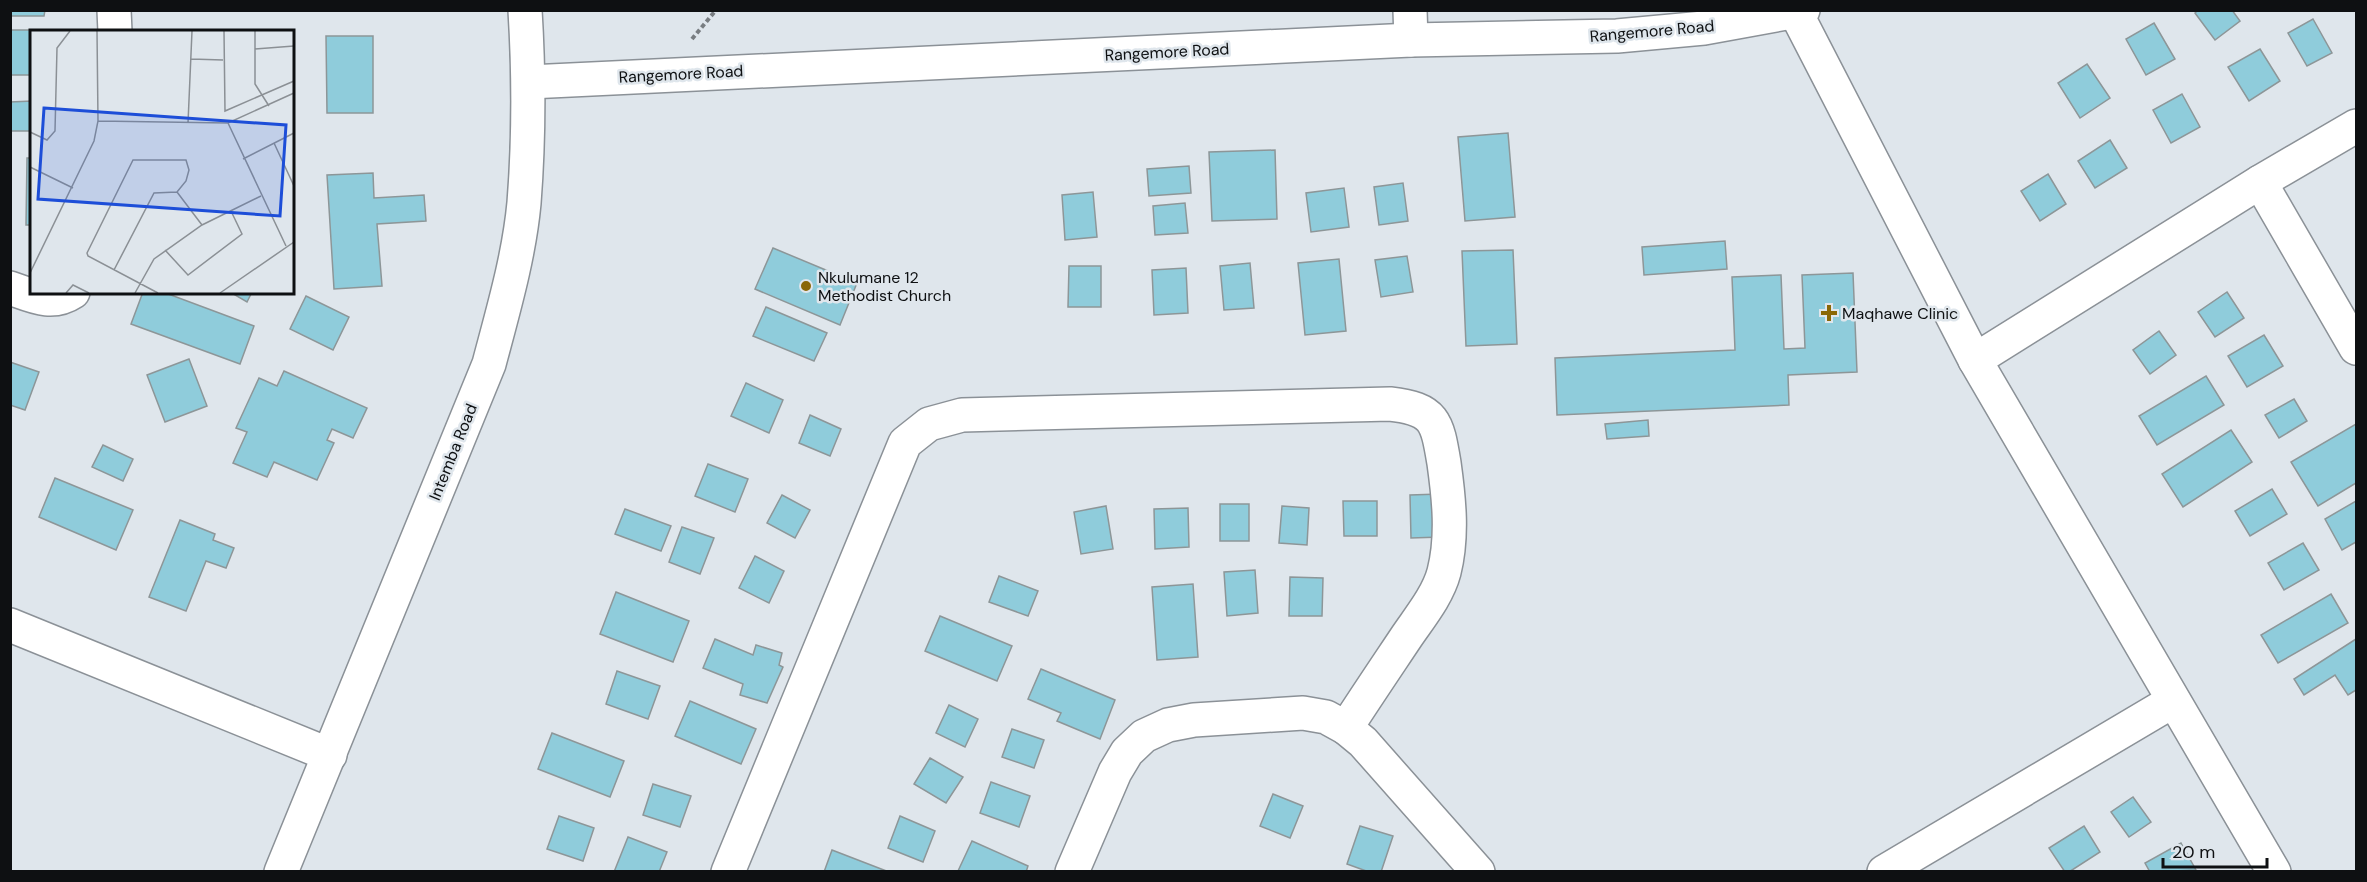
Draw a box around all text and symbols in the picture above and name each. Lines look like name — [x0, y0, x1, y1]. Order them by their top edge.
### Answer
street label: Rangemore Road — [1589, 15, 1715, 47]
inset map — [30, 30, 294, 294]
street label: Rangemore Road — [1104, 38, 1230, 66]
street label: Rangemore Road — [618, 60, 744, 88]
place label: Nkulumane 12 Methodist Church — [818, 267, 951, 306]
marker: Nkulumane 12 Methodist Church — [799, 279, 813, 293]
place label: Maqhawe Clinic — [1842, 303, 1958, 324]
marker: Maqhawe Clinic — [1820, 304, 1838, 322]
street label: Intemba Road — [424, 401, 482, 503]
scale bar — [2163, 831, 2266, 869]
text: 20 m — [2172, 840, 2215, 864]

